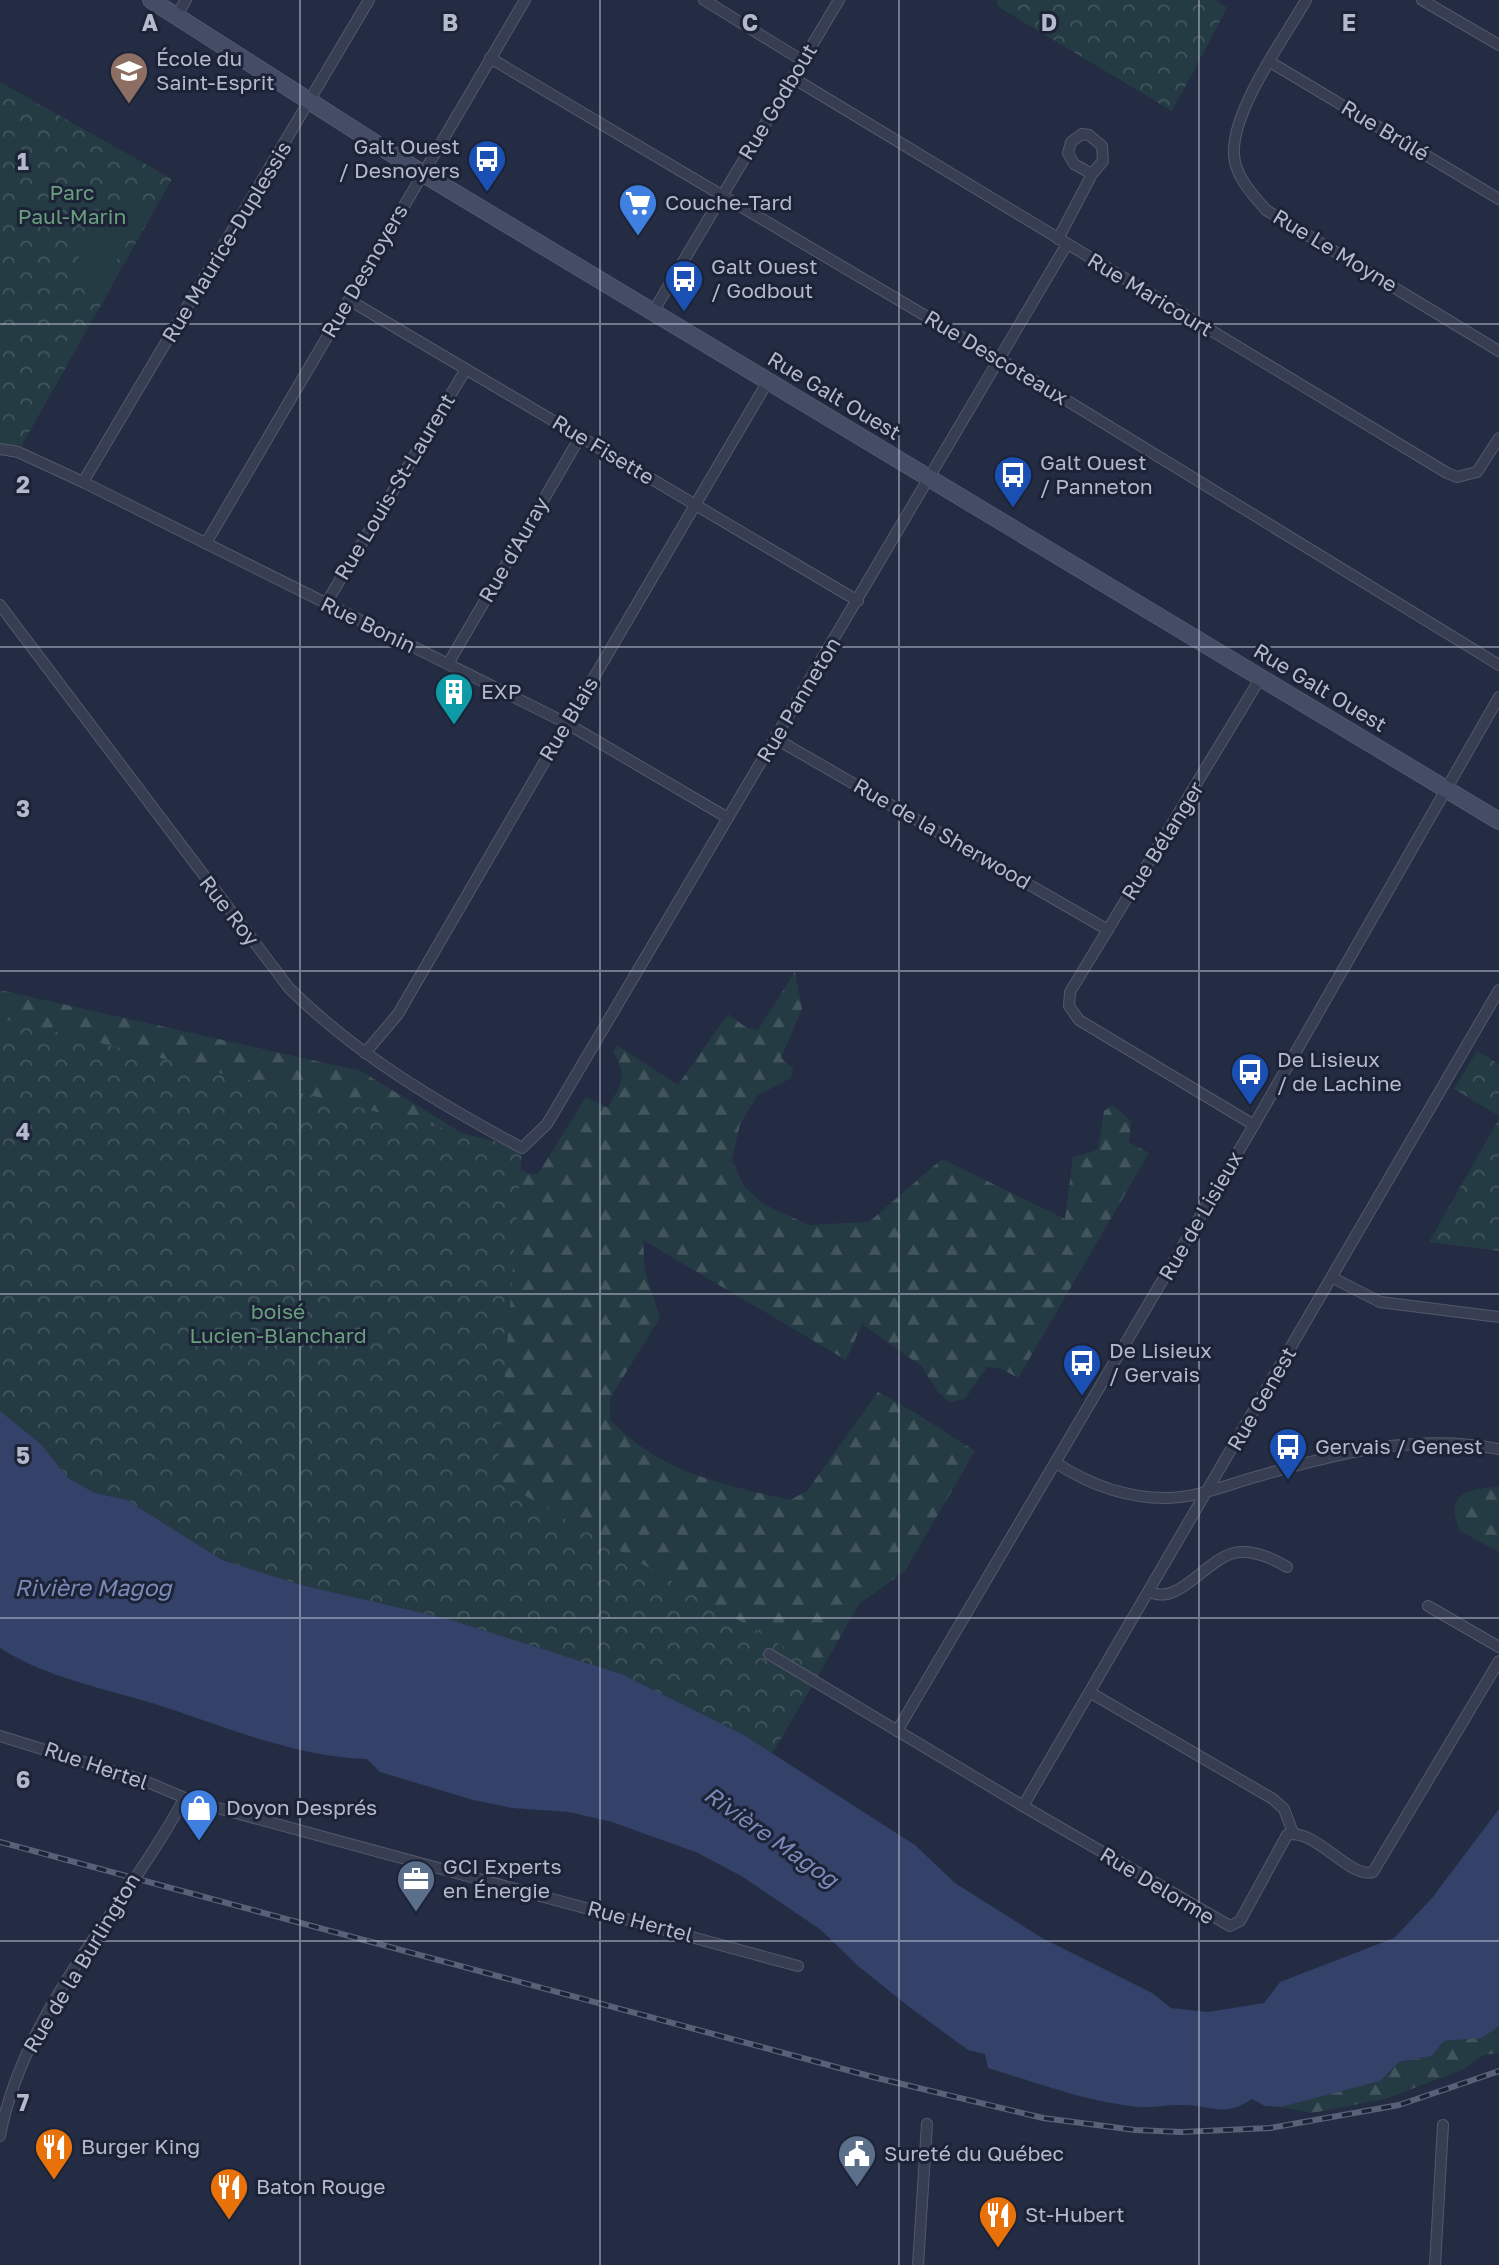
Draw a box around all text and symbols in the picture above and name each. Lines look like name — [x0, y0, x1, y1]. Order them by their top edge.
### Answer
text: A — [142, 8, 159, 36]
text: B — [442, 8, 458, 36]
text: C — [742, 8, 758, 36]
text: D — [1041, 8, 1057, 36]
text: E — [1342, 8, 1356, 36]
street label: Rue Godbout — [732, 39, 822, 164]
place label: École du Saint-Esprit — [156, 45, 275, 95]
school or university icon: École du Saint-Esprit — [108, 50, 150, 105]
street label: Rue Brûlé — [1337, 94, 1434, 166]
place label: Galt Ouest / Desnoyers — [339, 133, 460, 183]
street label: Rue Maurice-Duplessis — [156, 136, 297, 347]
bus stop icon: Galt Ouest / Desnoyers — [466, 138, 508, 193]
text: 1 — [17, 147, 29, 175]
park label: Parc Paul-Marin — [18, 179, 126, 229]
supermarket icon: Couche-Tard — [617, 182, 659, 237]
place label: Couche-Tard — [665, 189, 792, 215]
street label: Rue Desnoyers — [315, 199, 413, 342]
street label: Rue Le Moyne — [1269, 203, 1402, 297]
street label: Rue Maricourt — [1083, 247, 1218, 342]
place label: Galt Ouest / Godbout — [711, 253, 818, 303]
bus stop icon: Galt Ouest / Godbout — [663, 258, 705, 313]
street label: Rue Descoteaux — [920, 304, 1073, 410]
street label: Rue Galt Ouest — [763, 345, 906, 445]
street label: Rue Louis-St-Laurent — [328, 389, 460, 584]
street label: Rue Fisette — [548, 409, 659, 490]
place label: Galt Ouest / Panneton — [1040, 449, 1153, 499]
bus stop icon: Galt Ouest / Panneton — [992, 454, 1034, 509]
text: 2 — [16, 470, 30, 498]
street label: Rue d'Auray — [473, 492, 554, 607]
street label: Rue Bonin — [317, 590, 420, 658]
street label: Rue Panneton — [751, 632, 846, 767]
street label: Rue Galt Ouest — [1249, 637, 1392, 737]
building icon: EXP — [433, 671, 475, 726]
street label: Rue Blais — [533, 672, 603, 765]
place label: EXP — [481, 678, 521, 704]
street label: Rue de la Sherwood — [849, 772, 1036, 894]
street label: Rue Bélanger — [1115, 776, 1209, 905]
text: 3 — [16, 794, 30, 822]
street label: Rue Roy — [194, 870, 265, 951]
place label: De Lisieux / de Lachine — [1277, 1046, 1402, 1096]
bus stop icon: De Lisieux / de Lachine — [1229, 1051, 1271, 1106]
text: 4 — [16, 1117, 30, 1145]
street label: Rue de Lisieux — [1153, 1146, 1248, 1285]
park label: boisé Lucien-Blanchard — [189, 1298, 367, 1348]
place label: De Lisieux / Gervais — [1109, 1337, 1212, 1387]
bus stop icon: De Lisieux / Gervais — [1061, 1342, 1103, 1397]
street label: Rue Genest — [1221, 1342, 1301, 1455]
bus stop icon: Gervais / Genest — [1267, 1426, 1309, 1481]
place label: Gervais / Genest — [1315, 1433, 1483, 1459]
text: 5 — [16, 1441, 30, 1469]
water label: Rivière Magog — [15, 1573, 173, 1601]
street label: Rue Hertel — [41, 1735, 152, 1795]
text: 6 — [16, 1765, 30, 1793]
water label: Rivière Magog — [699, 1780, 845, 1894]
shop icon: Doyon Després — [178, 1787, 220, 1842]
place label: Doyon Després — [226, 1794, 377, 1820]
street label: Rue Delorme — [1096, 1841, 1219, 1929]
place label: GCI Experts en Énergie — [443, 1853, 562, 1903]
office icon: GCI Experts en Énergie — [395, 1858, 437, 1913]
street label: Rue de la Burlington — [17, 1868, 145, 2057]
street label: Rue Hertel — [585, 1894, 696, 1948]
text: 7 — [17, 2088, 29, 2116]
restaurant icon: Burger King — [33, 2126, 75, 2181]
place label: Burger King — [81, 2133, 200, 2159]
public building icon: Sureté du Québec — [836, 2133, 878, 2188]
place label: Sureté du Québec — [884, 2140, 1064, 2166]
restaurant icon: Baton Rouge — [208, 2166, 250, 2221]
place label: Baton Rouge — [256, 2173, 385, 2199]
restaurant icon: St-Hubert — [977, 2194, 1019, 2249]
place label: St-Hubert — [1025, 2201, 1125, 2227]

